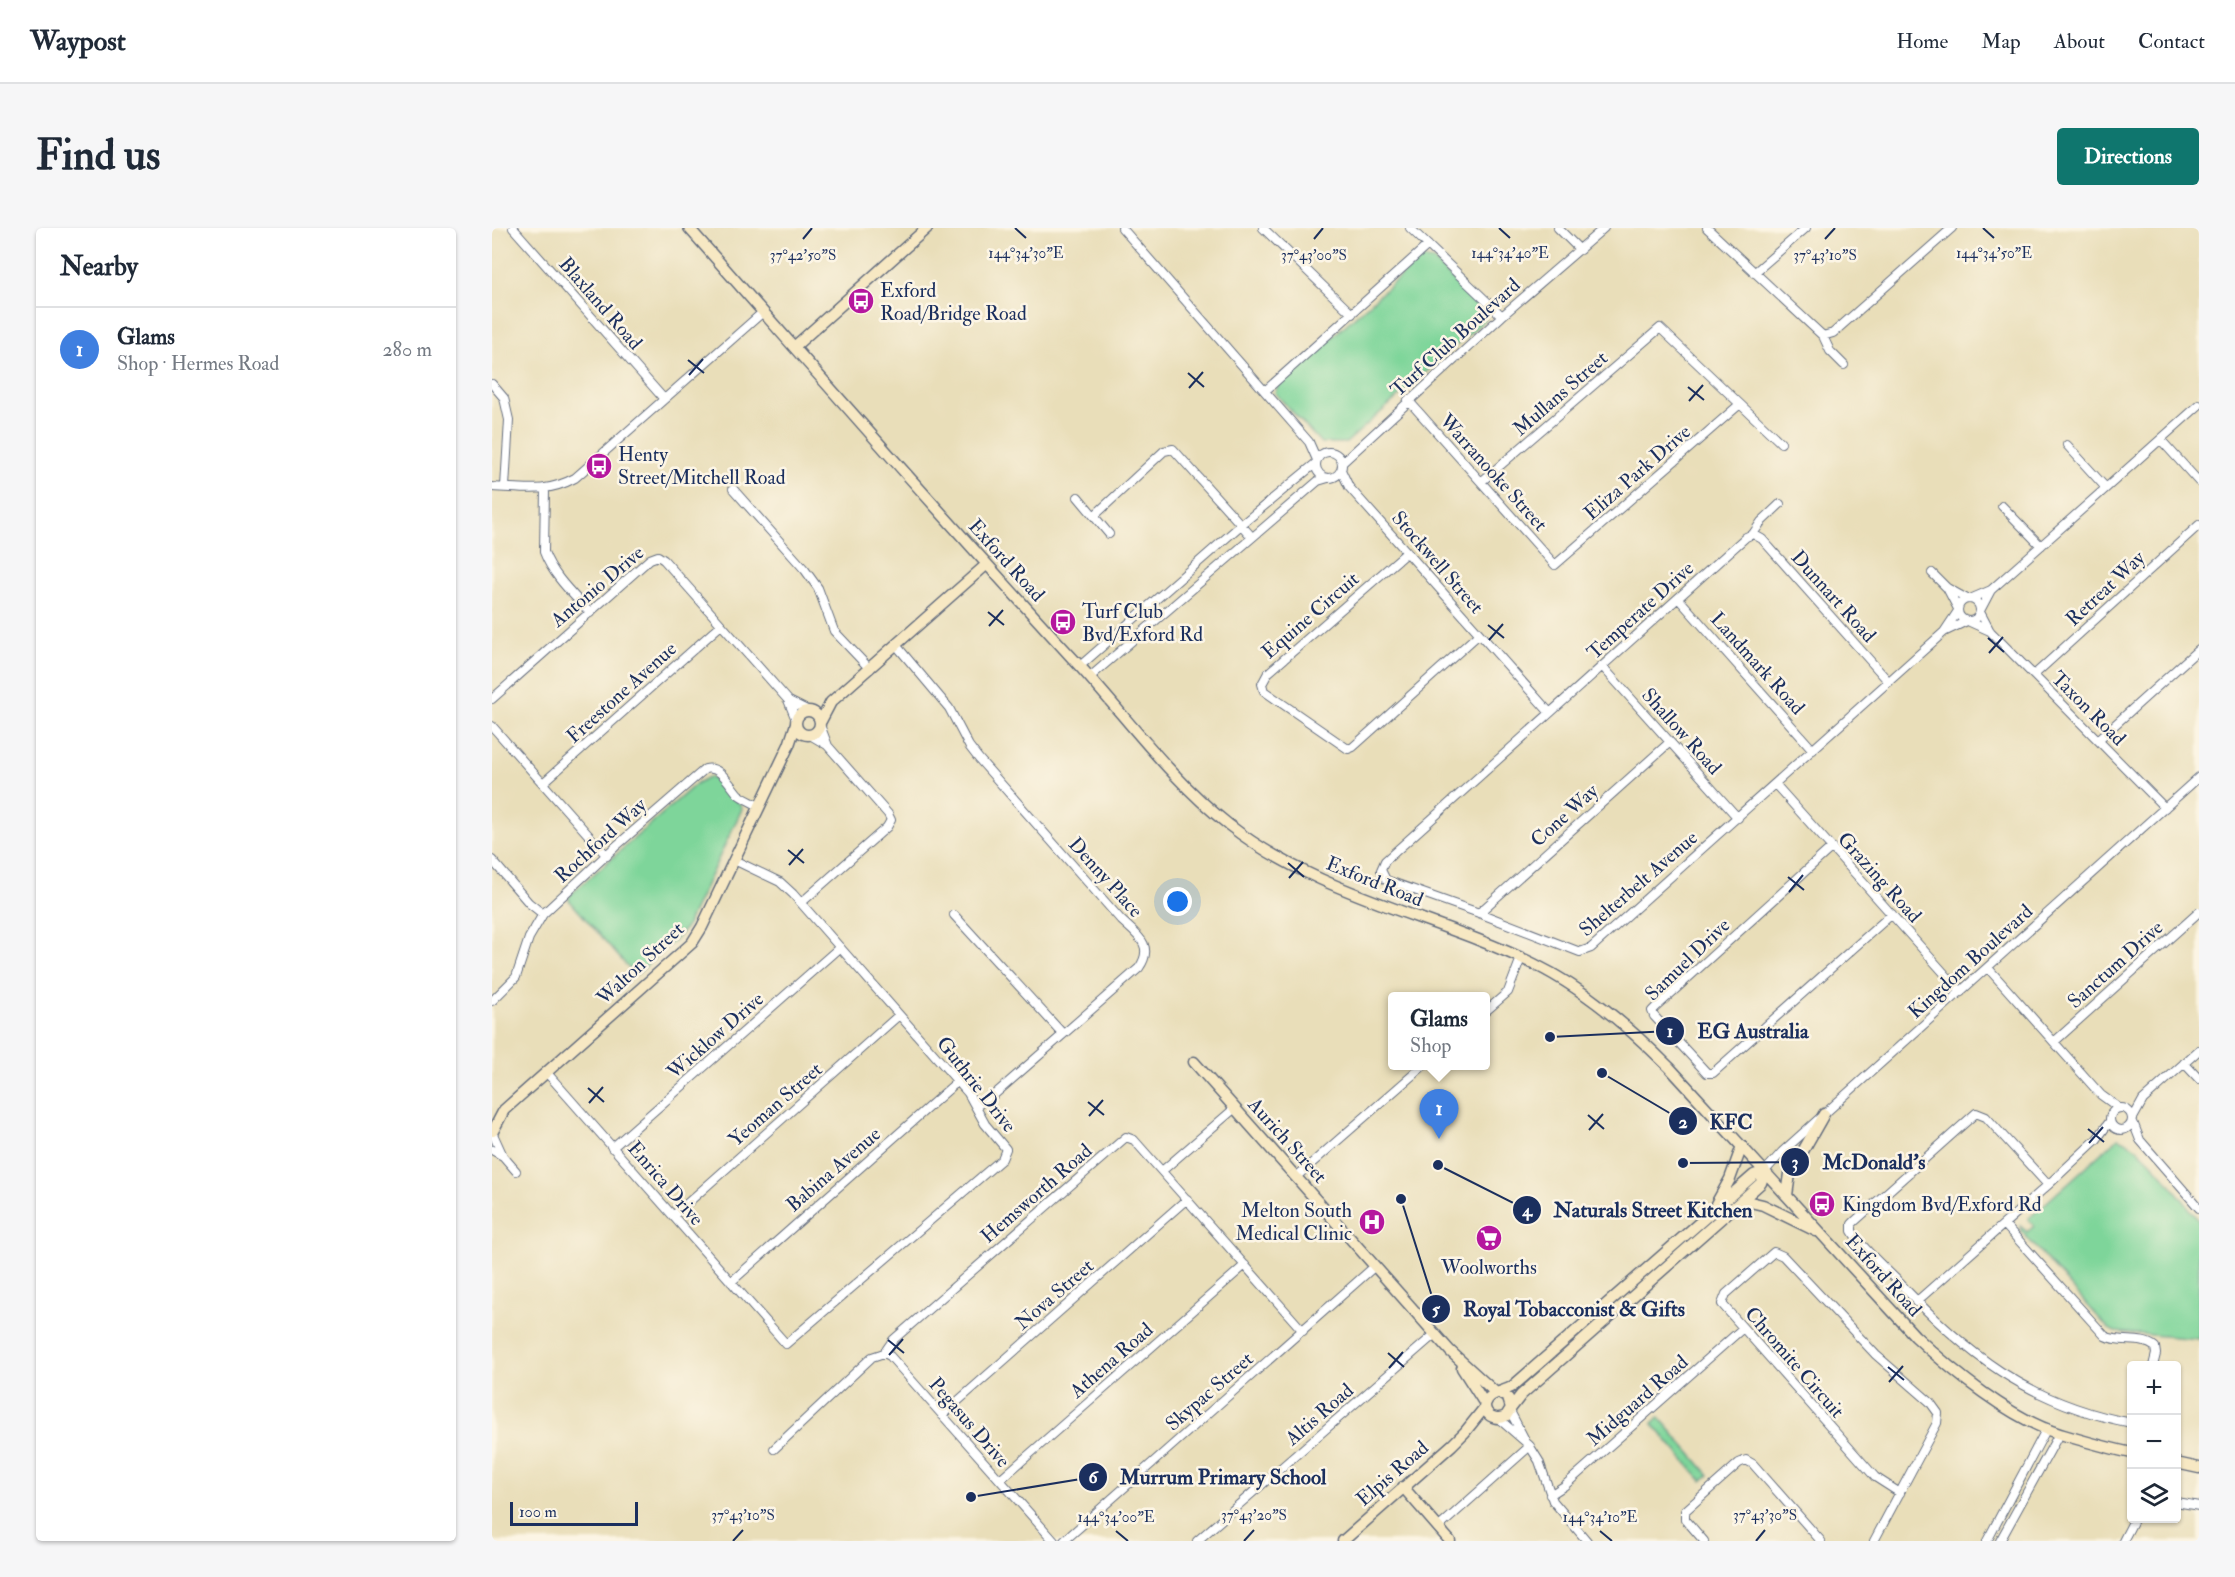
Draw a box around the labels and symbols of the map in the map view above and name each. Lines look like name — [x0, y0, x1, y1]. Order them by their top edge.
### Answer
text: 144°34'30"E — [988, 244, 1064, 263]
text: 144°34'40"E — [1471, 244, 1549, 263]
text: 144°34'50"E — [1956, 244, 2032, 263]
text: 37°42'50"S — [770, 246, 836, 265]
text: 37°43'00"S — [1281, 246, 1347, 265]
text: 37°43'10"S — [1793, 246, 1857, 265]
street label: Blaxland Road — [554, 252, 648, 355]
street label: Turf Club Boulevard — [1385, 273, 1525, 402]
place label: Exford Road/Bridge Road — [880, 278, 1027, 326]
bus stop icon: Exford Road/Bridge Road — [846, 286, 876, 316]
street label: Mullans Street — [1508, 345, 1613, 441]
street label: Warranooke Street — [1434, 408, 1553, 537]
street label: Eliza Park Drive — [1579, 419, 1696, 526]
place label: Henty Street/Mitchell Road — [618, 442, 786, 490]
bus stop icon: Henty Street/Mitchell Road — [584, 451, 614, 481]
street label: Stockwell Street — [1386, 506, 1489, 619]
street label: Exford Road — [963, 514, 1050, 607]
street label: Antonio Drive — [545, 540, 649, 633]
street label: Dunnart Road — [1786, 545, 1882, 648]
street label: Retreat Way — [2061, 545, 2151, 631]
street label: Temperate Drive — [1582, 556, 1700, 666]
street label: Equine Circuit — [1257, 566, 1364, 664]
place label: Turf Club Bvd/Exford Rd — [1082, 599, 1203, 647]
bus stop icon: Turf Club Bvd/Exford Rd — [1048, 607, 1078, 637]
street label: Landmark Road — [1705, 607, 1810, 720]
street label: Freestone Avenue — [561, 636, 682, 748]
street label: Taxon Road — [2046, 666, 2131, 751]
street label: Shallow Road — [1636, 683, 1727, 780]
street label: Cone Way — [1525, 778, 1604, 852]
street label: Rochford Way — [549, 792, 652, 888]
street label: Shelterbelt Avenue — [1574, 825, 1703, 942]
street label: Grazing Road — [1832, 827, 1927, 928]
street label: Denny Place — [1063, 832, 1148, 923]
street label: Exford Road — [1323, 851, 1427, 912]
your location — [1163, 887, 1192, 916]
street label: Kingdom Boulevard — [1903, 899, 2038, 1024]
street label: Samuel Drive — [1640, 913, 1735, 1006]
street label: Sanctum Drive — [2062, 915, 2168, 1014]
street label: Walton Street — [591, 916, 690, 1011]
street label: Wicklow Drive — [661, 987, 769, 1085]
callout: EG Australia — [1655, 1011, 1820, 1050]
text: EG Australia — [1697, 1018, 1810, 1045]
text: 1 — [1667, 1020, 1673, 1043]
street label: Guthrie Drive — [931, 1031, 1022, 1137]
street label: Yeoman Street — [723, 1056, 828, 1152]
pin: 1 — [1420, 1090, 1458, 1139]
street label: Aurich Street — [1242, 1092, 1333, 1189]
callout: KFC — [1668, 1102, 1765, 1141]
text: KFC — [1709, 1109, 1753, 1136]
text: 2 — [1678, 1111, 1688, 1134]
street label: Babina Avenue — [781, 1122, 886, 1217]
street label: Enrica Drive — [622, 1136, 709, 1231]
street label: Hemsworth Road — [976, 1138, 1097, 1248]
callout: McDonald's — [1780, 1142, 1937, 1181]
text: McDonald's — [1822, 1149, 1925, 1176]
text: 3 — [1792, 1151, 1799, 1174]
bus stop icon: Kingdom Bvd/Exford Rd — [1807, 1189, 1837, 1219]
callout: Naturals Street Kitchen — [1512, 1190, 1765, 1229]
place label: Kingdom Bvd/Exford Rd — [1842, 1192, 2042, 1217]
text: Naturals Street Kitchen — [1552, 1197, 1753, 1224]
place label: Melton South Medical Clinic — [1235, 1198, 1353, 1246]
text: 4 — [1521, 1199, 1533, 1222]
hospital icon: Melton South Medical Clinic — [1357, 1207, 1387, 1237]
supermarket icon: Woolworths — [1474, 1223, 1504, 1253]
street label: Exford Road — [1840, 1229, 1927, 1322]
street label: Nova Street — [1010, 1253, 1099, 1335]
place label: Woolworths — [1440, 1255, 1537, 1280]
callout: Royal Tobacconist & Gifts — [1421, 1289, 1697, 1328]
text: Royal Tobacconist & Gifts — [1463, 1296, 1685, 1323]
text: 5 — [1432, 1298, 1441, 1321]
street label: Chromite Circuit — [1740, 1302, 1850, 1423]
street label: Athena Road — [1064, 1317, 1158, 1404]
street label: Skypac Street — [1160, 1346, 1259, 1437]
street label: Midguard Road — [1582, 1349, 1693, 1451]
street label: Pegasus Drive — [924, 1372, 1016, 1473]
street label: Altis Road — [1279, 1378, 1359, 1451]
street label: Elpis Road — [1351, 1435, 1434, 1512]
callout: Murrum Primary School — [1078, 1458, 1338, 1497]
text: Murrum Primary School — [1119, 1464, 1327, 1491]
text: 6 — [1088, 1466, 1099, 1489]
scale bar — [510, 1499, 638, 1526]
text: 37°43'10"S — [711, 1506, 775, 1525]
text: 37°43'20"S — [1221, 1506, 1287, 1525]
text: 37°43'30"S — [1733, 1506, 1797, 1525]
text: 144°34'00"E — [1077, 1508, 1155, 1527]
text: 144°34'10"E — [1563, 1508, 1638, 1527]

